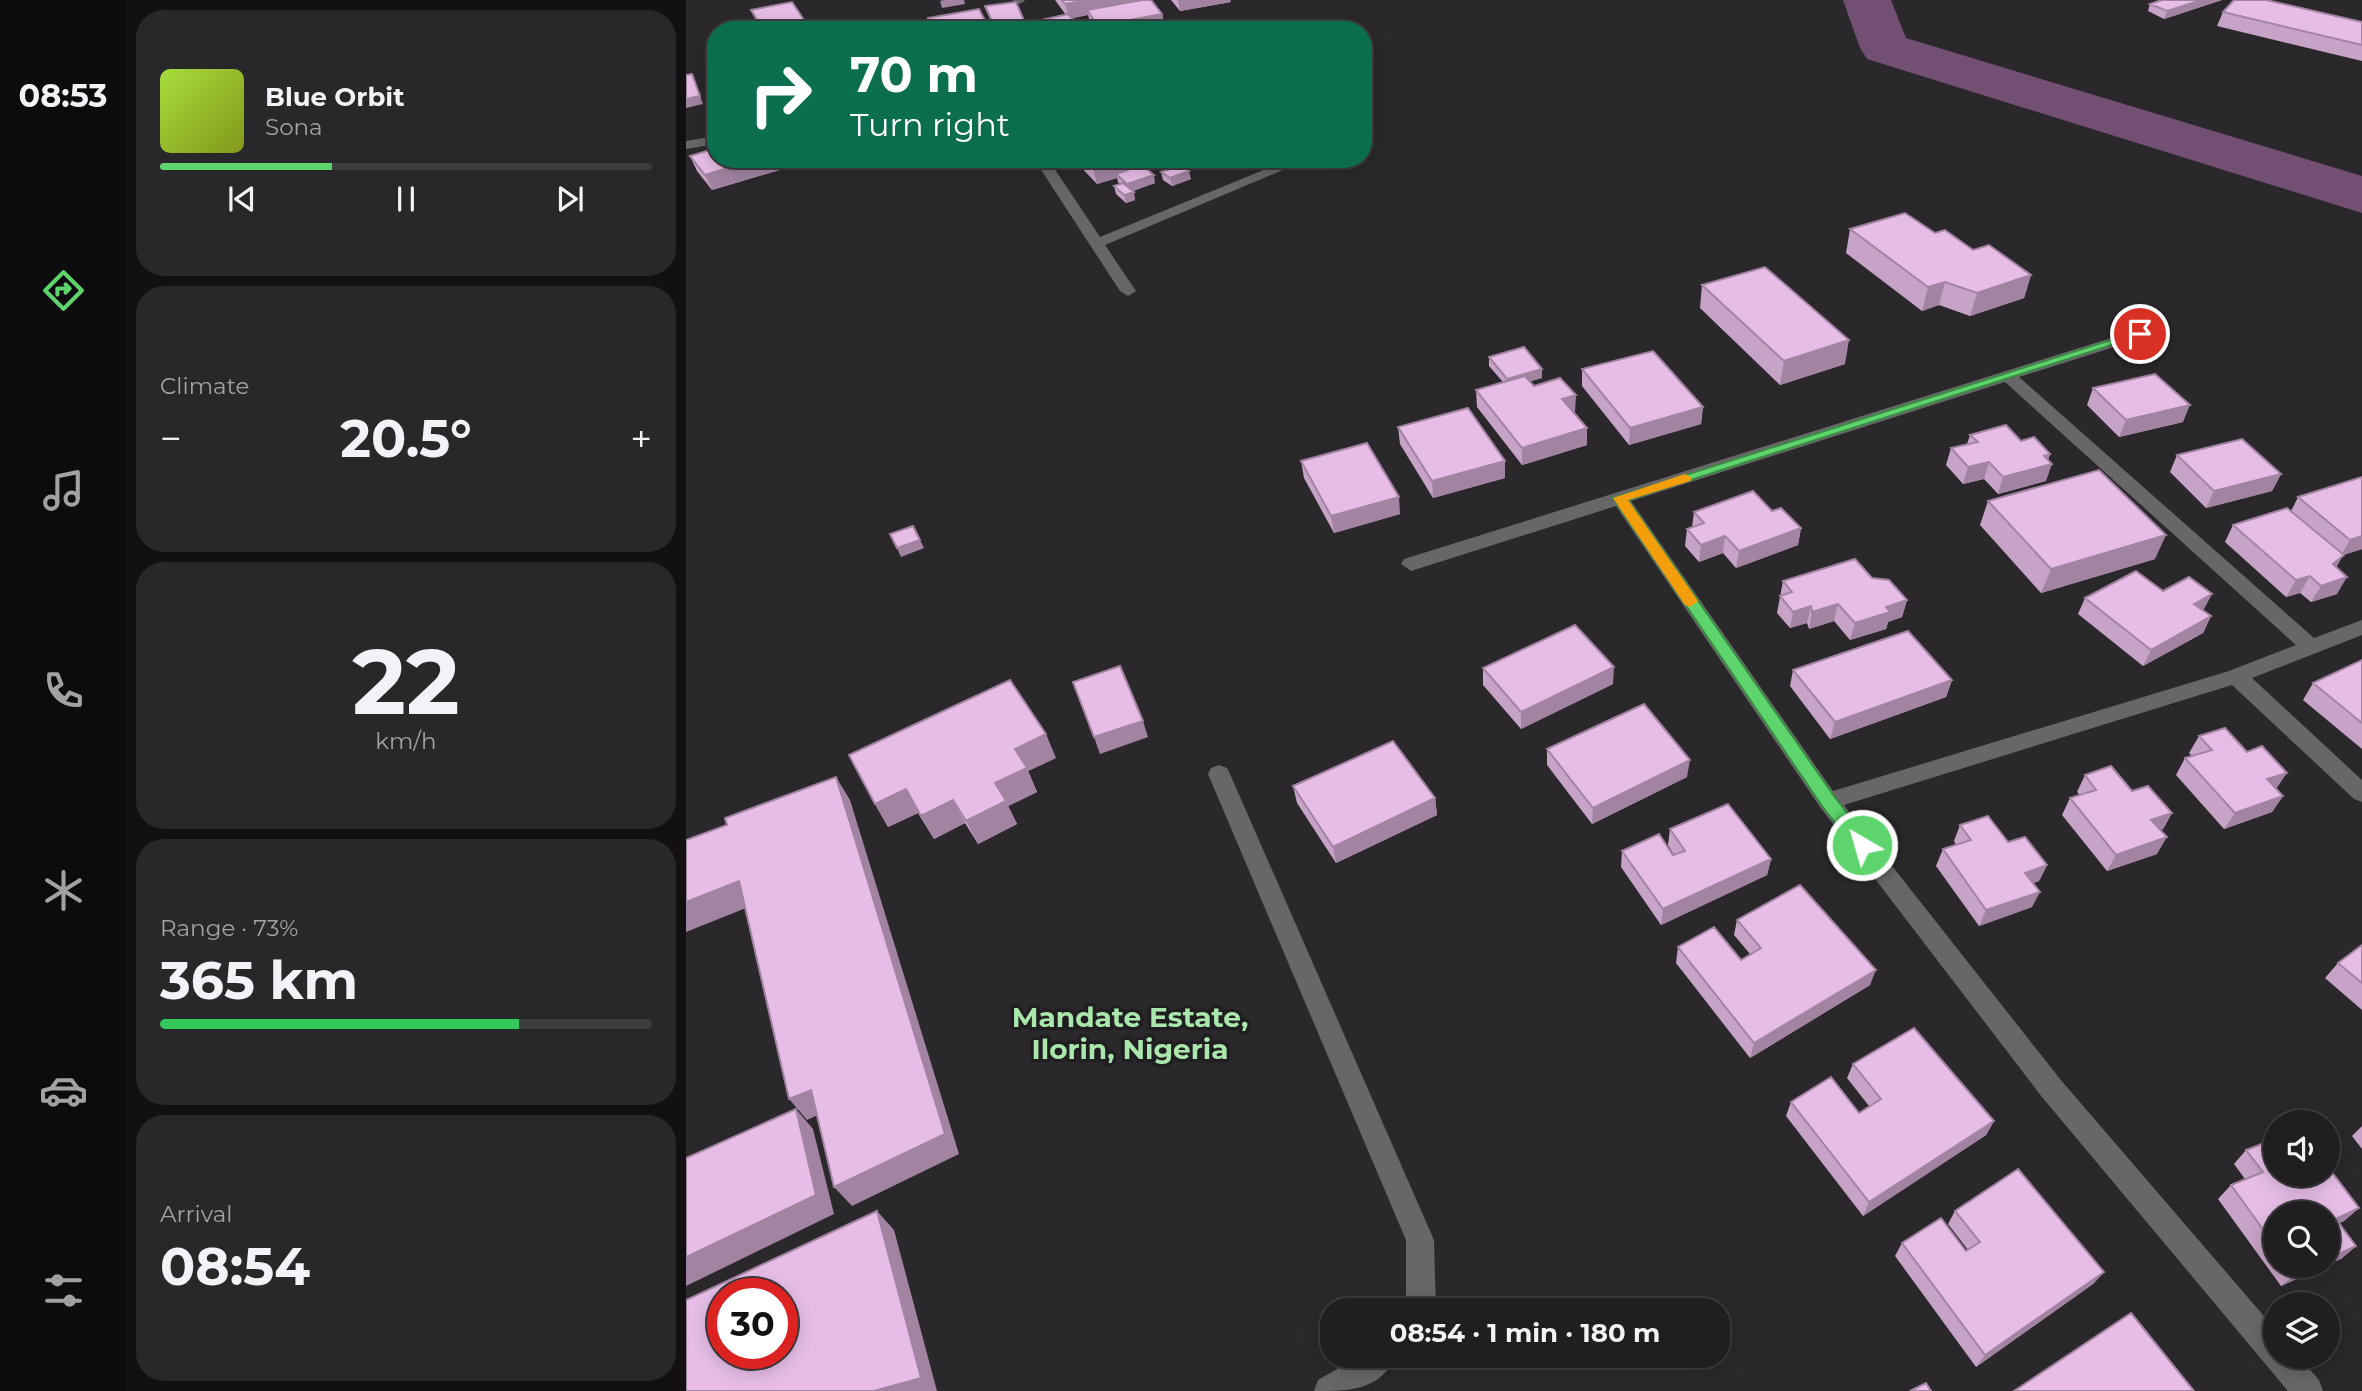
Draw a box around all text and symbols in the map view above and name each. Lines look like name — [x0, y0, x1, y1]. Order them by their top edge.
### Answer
text: 70 m — [850, 45, 978, 104]
icon: right — [735, 49, 826, 140]
text: 08:53 — [18, 76, 108, 115]
text: Blue Orbit — [265, 81, 404, 113]
text: Turn right — [850, 105, 1010, 144]
text: Sona — [265, 113, 323, 141]
icon: previous — [223, 180, 261, 218]
icon: pause — [387, 180, 425, 218]
icon: next — [551, 180, 589, 218]
icon: directions — [39, 266, 88, 315]
pin — [2110, 304, 2170, 364]
icon: arrive — [2121, 315, 2159, 353]
text: Climate — [160, 372, 249, 400]
text: 20.5° — [340, 407, 472, 470]
text: − — [160, 415, 182, 462]
text: + — [630, 415, 652, 462]
icon: music — [39, 466, 88, 515]
text: 22 — [352, 626, 460, 737]
icon: phone — [39, 666, 88, 715]
text: km/h — [375, 727, 437, 755]
position arrow — [1825, 808, 1899, 882]
icon: climate — [39, 866, 88, 915]
text: Range · 73% — [160, 914, 298, 942]
text: 365 km — [160, 949, 358, 1012]
district label: Mandate Estate, Ilorin, Nigeria — [1012, 1000, 1248, 1066]
icon: car — [39, 1066, 88, 1115]
map controls — [2263, 1110, 2340, 1369]
button: sound — [2263, 1110, 2340, 1187]
text: Arrival — [160, 1200, 233, 1228]
button: search — [2263, 1201, 2340, 1278]
text: 08:54 — [160, 1235, 310, 1298]
icon: filters — [39, 1266, 88, 1315]
speed limit sign: 30 — [707, 1278, 798, 1369]
button: layers — [2263, 1292, 2340, 1369]
text: 08:54 · 1 min · 180 m — [1390, 1317, 1660, 1349]

